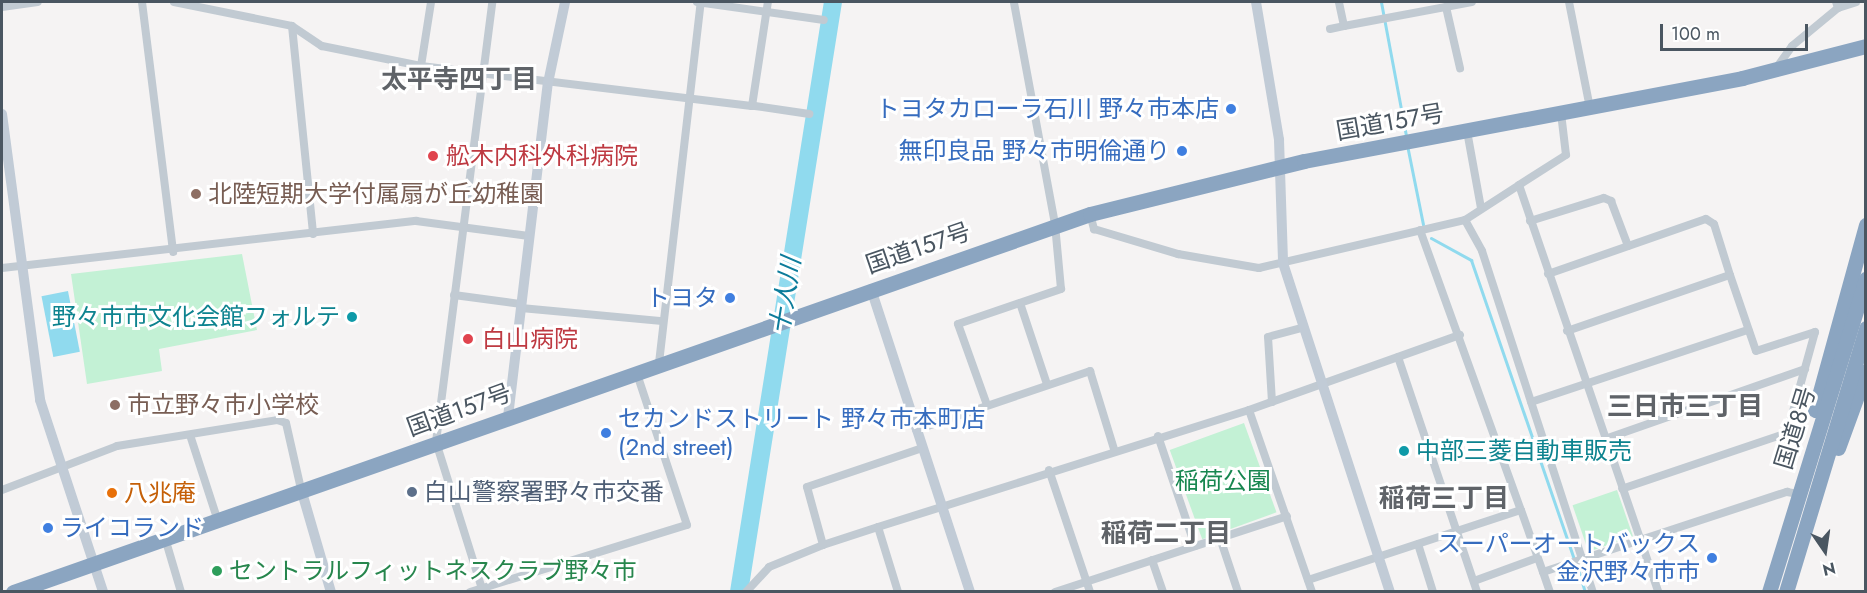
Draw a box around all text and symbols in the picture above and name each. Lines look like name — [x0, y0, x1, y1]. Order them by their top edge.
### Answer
scale bar — [1663, 12, 1812, 50]
text: 100 m — [1671, 21, 1720, 47]
district label: 太平寺四丁目 — [381, 64, 537, 96]
place label: トヨタカローラ石川 野々市本店 — [876, 95, 1219, 123]
street label: 国道157号 — [1334, 98, 1446, 146]
marker: トヨタカローラ石川 野々市本店 — [1224, 102, 1238, 116]
place label: 無印良品 野々市明倫通り — [899, 137, 1170, 165]
place label: 舩木内科外科病院 — [446, 142, 638, 170]
marker: 無印良品 野々市明倫通り — [1175, 144, 1189, 158]
marker: 舩木内科外科病院 — [424, 147, 442, 165]
place label: 北陸短期大学付属扇が丘幼稚園 — [208, 180, 544, 208]
marker: 北陸短期大学付属扇が丘幼稚園 — [189, 187, 203, 201]
street label: 国道157号 — [862, 217, 974, 279]
water label: 十人川 — [764, 255, 808, 337]
place label: トヨタ — [646, 284, 718, 312]
marker: トヨタ — [723, 291, 737, 305]
place label: 野々市市文化会館フォルテ — [52, 303, 340, 331]
marker: 野々市市文化会館フォルテ — [345, 310, 359, 324]
place label: 白山病院 — [482, 325, 578, 353]
marker: 白山病院 — [459, 330, 477, 348]
street label: 国道157号 — [403, 378, 515, 442]
street label: 国道8号 — [1769, 383, 1821, 473]
place label: 市立野々市小学校 — [127, 391, 319, 419]
district label: 三日市三丁目 — [1607, 391, 1763, 423]
marker: 市立野々市小学校 — [108, 398, 122, 412]
place label: セカンドストリート 野々市本町店 (2nd street) — [618, 405, 985, 461]
marker: セカンドストリート 野々市本町店 (2nd street) — [599, 426, 613, 440]
place label: 中部三菱自動車販売 — [1416, 437, 1632, 465]
marker: 中部三菱自動車販売 — [1397, 444, 1411, 458]
park label: 稲荷公園 — [1175, 467, 1271, 495]
place label: 白山警察署野々市交番 — [424, 478, 664, 506]
place label: 八兆庵 — [124, 479, 196, 507]
district label: 稲荷三丁目 — [1379, 483, 1509, 515]
marker: 白山警察署野々市交番 — [405, 485, 419, 499]
marker: 八兆庵 — [105, 486, 119, 500]
place label: ライコランド — [60, 514, 204, 542]
district label: 稲荷二丁目 — [1101, 518, 1231, 550]
marker: ライコランド — [41, 521, 55, 535]
north arrow — [1795, 521, 1855, 581]
place label: スーパーオートバックス 金沢野々市市 — [1436, 530, 1700, 586]
marker: スーパーオートバックス 金沢野々市市 — [1705, 551, 1719, 565]
text: N — [1820, 556, 1838, 582]
place label: セントラルフィットネスクラブ野々市 — [229, 557, 637, 585]
marker: セントラルフィットネスクラブ野々市 — [210, 564, 224, 578]

